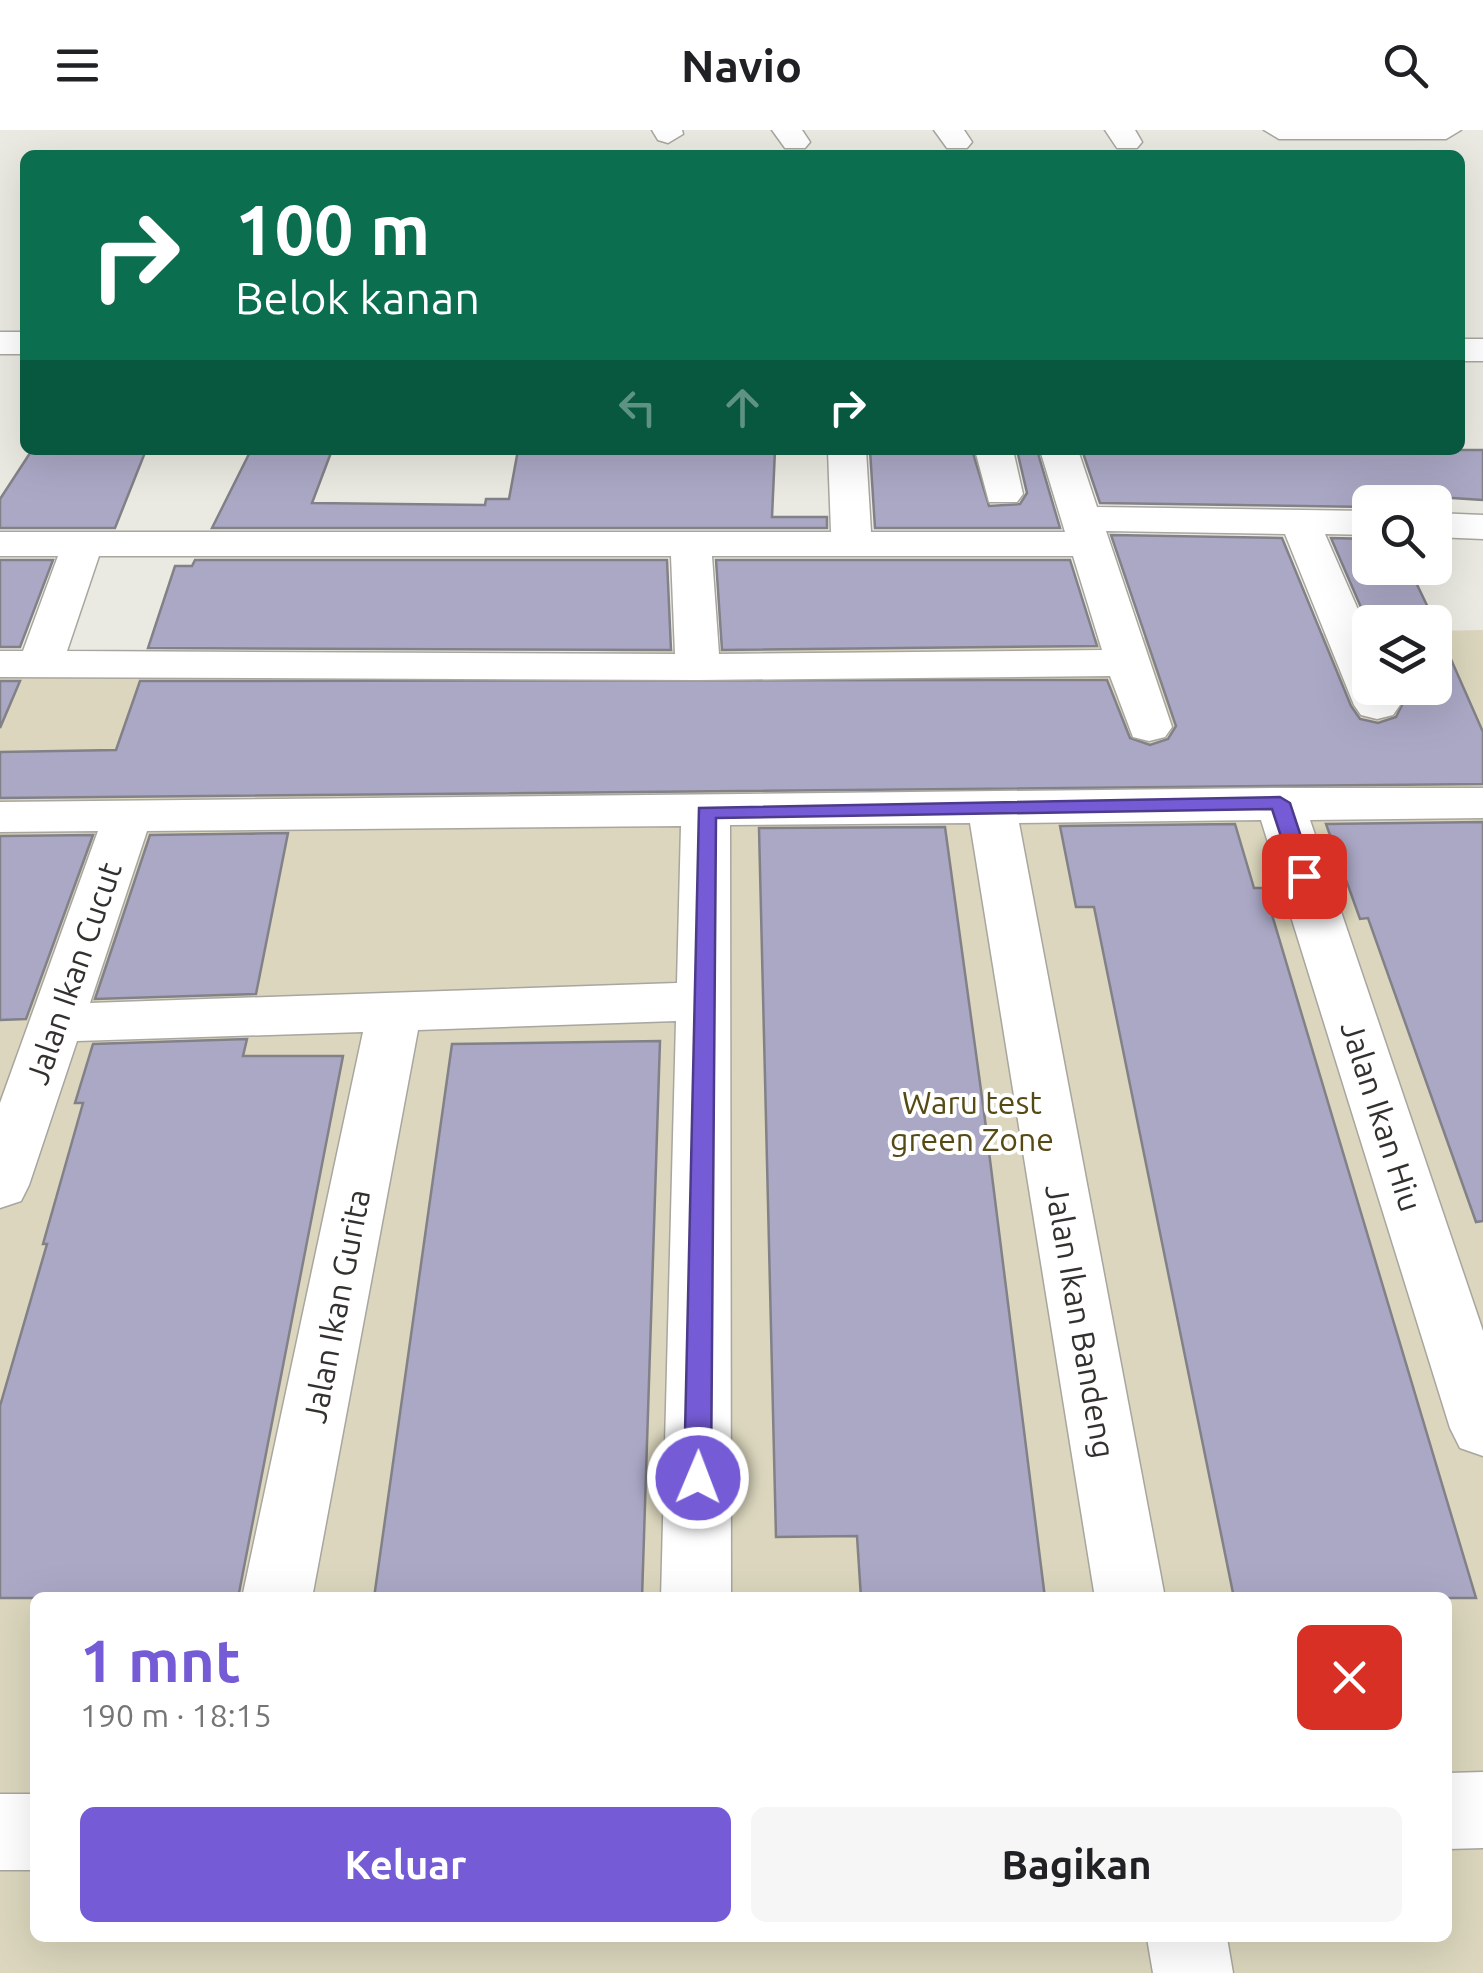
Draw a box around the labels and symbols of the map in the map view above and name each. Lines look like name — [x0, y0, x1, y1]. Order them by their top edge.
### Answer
pin — [1262, 834, 1347, 919]
street label: Jalan Ikan Cucut — [18, 857, 128, 1089]
street label: Jalan Ikan Hiu — [1334, 1017, 1430, 1215]
park label: Waru test green Zone — [890, 1084, 1054, 1157]
street label: Jalan Ikan Bandeng — [1039, 1181, 1123, 1461]
street label: Jalan Ikan Gurita — [296, 1186, 376, 1426]
position arrow — [646, 1426, 750, 1530]

